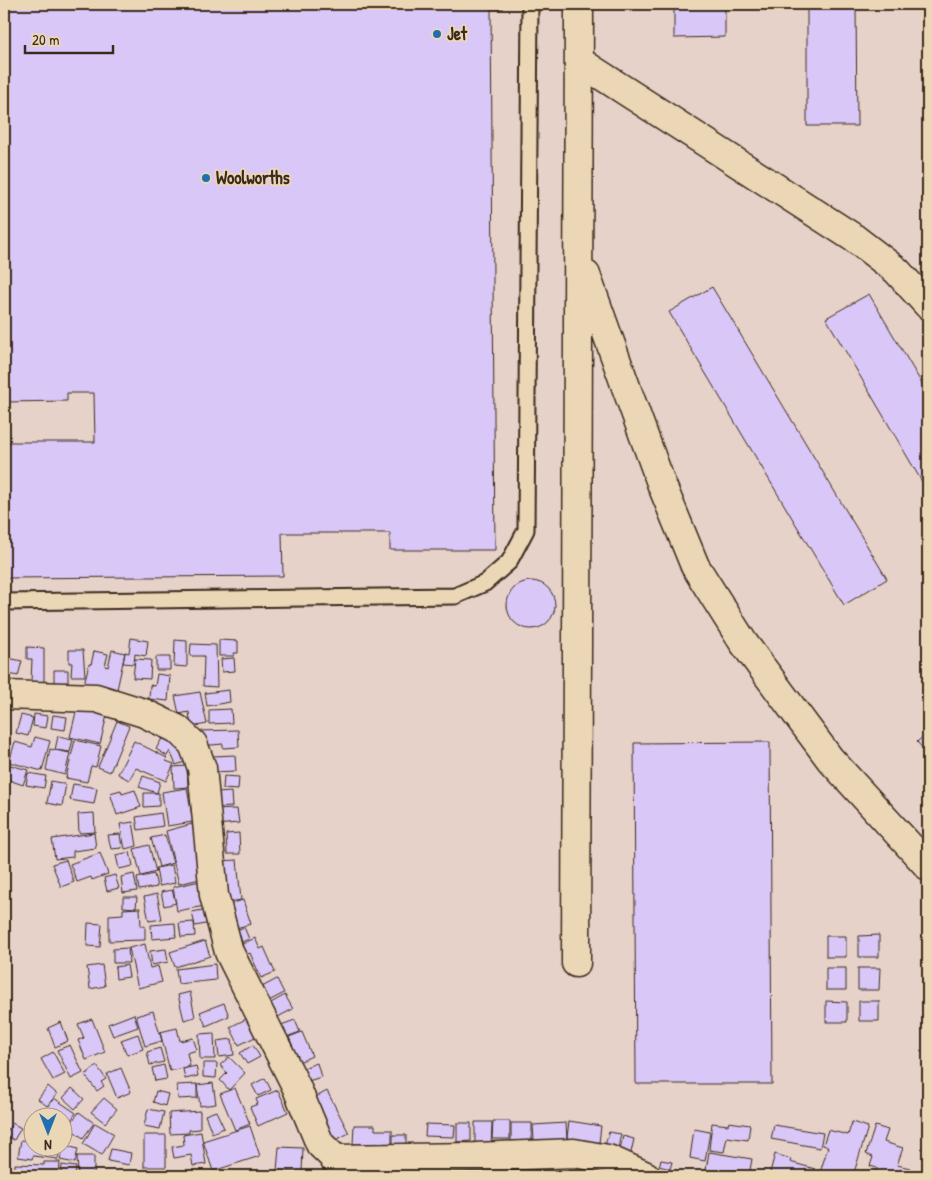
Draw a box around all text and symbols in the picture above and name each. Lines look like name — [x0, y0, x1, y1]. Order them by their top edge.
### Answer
place label: Jet — [447, 21, 468, 46]
scale bar — [25, 22, 112, 54]
marker: Jet — [431, 28, 443, 40]
text: 20 m — [32, 29, 59, 50]
place label: Woolworths — [216, 165, 290, 190]
marker: Woolworths — [200, 172, 212, 184]
north arrow — [22, 1108, 72, 1158]
text: N — [44, 1136, 52, 1155]

